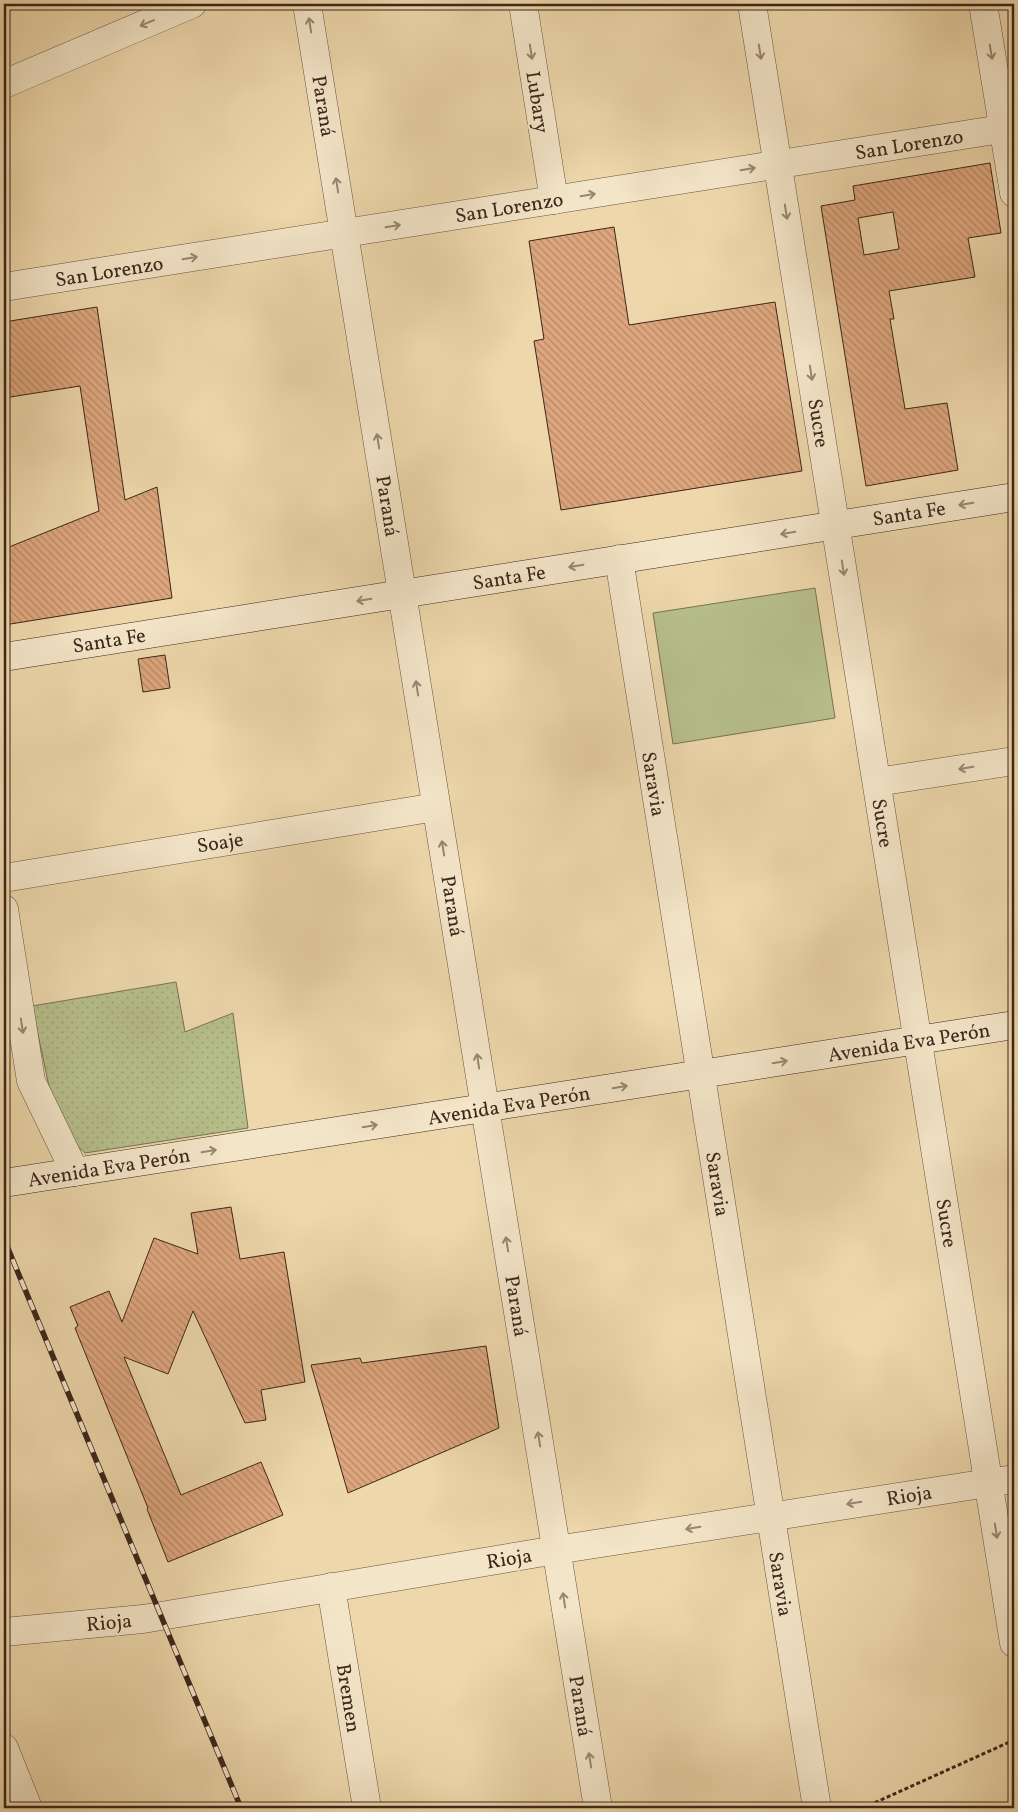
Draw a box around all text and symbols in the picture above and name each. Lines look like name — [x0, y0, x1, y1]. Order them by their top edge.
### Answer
one-way arrow — [305, 17, 315, 33]
one-way arrow — [140, 18, 155, 28]
one-way arrow — [987, 43, 997, 59]
one-way arrow — [526, 44, 536, 60]
one-way arrow — [755, 44, 765, 60]
street label: Lubary — [517, 69, 555, 136]
street label: Paraná — [303, 74, 341, 139]
street label: San Lorenzo — [853, 124, 965, 168]
one-way arrow — [740, 164, 756, 174]
one-way arrow — [331, 177, 341, 193]
street label: San Lorenzo — [453, 187, 565, 231]
one-way arrow — [579, 189, 595, 199]
one-way arrow — [781, 204, 791, 220]
one-way arrow — [384, 220, 400, 230]
street label: San Lorenzo — [53, 251, 165, 295]
one-way arrow — [182, 252, 198, 262]
one-way arrow — [807, 364, 817, 380]
street label: Sucre — [799, 397, 835, 450]
one-way arrow — [372, 433, 382, 449]
street label: Paraná — [367, 474, 405, 539]
street label: Santa Fe — [871, 495, 948, 535]
one-way arrow — [958, 500, 974, 510]
one-way arrow — [781, 528, 797, 538]
street label: Santa Fe — [471, 559, 548, 599]
one-way arrow — [838, 559, 848, 575]
one-way arrow — [568, 562, 584, 572]
one-way arrow — [356, 595, 372, 605]
street label: Santa Fe — [71, 622, 148, 662]
one-way arrow — [412, 680, 422, 696]
street label: Saravia — [633, 750, 671, 819]
one-way arrow — [958, 764, 974, 774]
street label: Sucre — [863, 797, 899, 850]
street label: Soaje — [195, 826, 246, 861]
one-way arrow — [438, 841, 448, 857]
street label: Paraná — [432, 874, 470, 939]
street label: Avenida Eva Perón — [826, 1017, 993, 1071]
one-way arrow — [18, 1018, 28, 1034]
one-way arrow — [472, 1053, 482, 1069]
one-way arrow — [772, 1057, 788, 1067]
street label: Avenida Eva Perón — [426, 1080, 593, 1134]
one-way arrow — [612, 1082, 628, 1092]
one-way arrow — [362, 1121, 378, 1131]
street label: Avenida Eva Perón — [26, 1142, 193, 1196]
one-way arrow — [201, 1146, 217, 1156]
street label: Saravia — [697, 1150, 735, 1219]
street label: Sucre — [927, 1197, 963, 1250]
one-way arrow — [502, 1237, 512, 1253]
street label: Paraná — [496, 1274, 534, 1339]
one-way arrow — [533, 1432, 543, 1448]
street label: Rioja — [884, 1480, 934, 1514]
one-way arrow — [846, 1499, 862, 1509]
one-way arrow — [992, 1522, 1002, 1538]
one-way arrow — [686, 1524, 702, 1534]
street label: Rioja — [484, 1543, 534, 1577]
street label: Saravia — [760, 1550, 798, 1619]
one-way arrow — [559, 1592, 569, 1608]
street label: Rioja — [85, 1608, 133, 1640]
street label: Bremen — [328, 1662, 366, 1735]
street label: Paraná — [560, 1674, 598, 1739]
one-way arrow — [585, 1752, 595, 1768]

